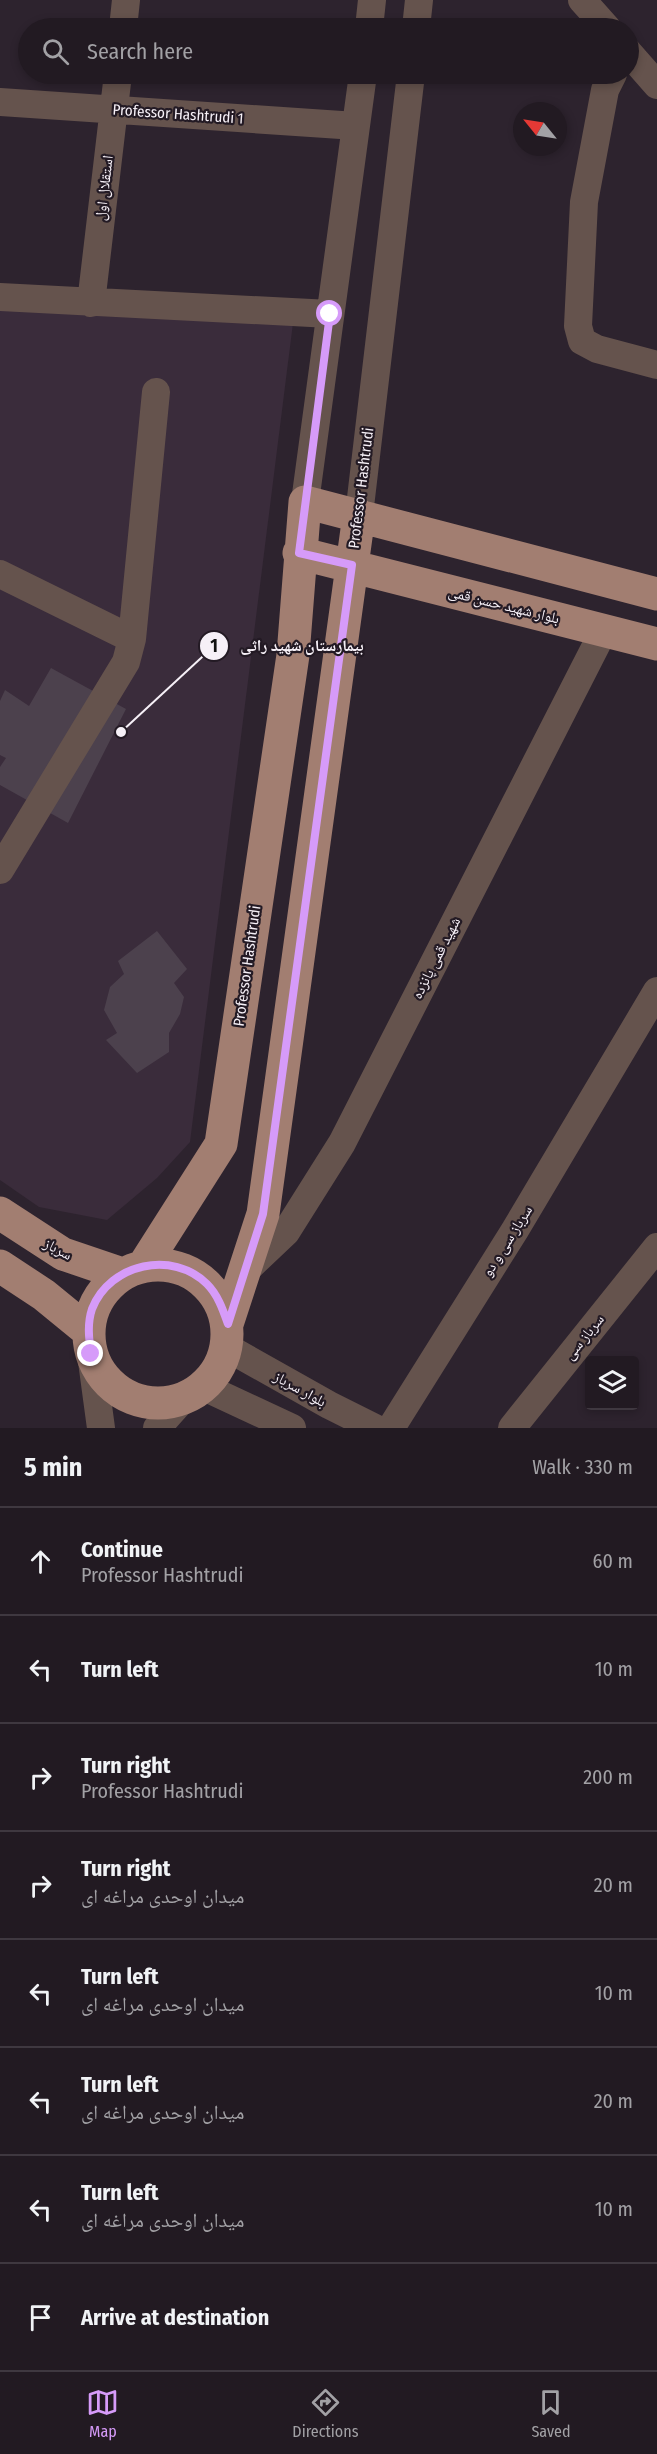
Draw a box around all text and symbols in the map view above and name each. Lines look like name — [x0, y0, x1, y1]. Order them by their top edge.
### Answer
search box — [18, 18, 639, 84]
icon: search — [39, 35, 72, 68]
text: Search here — [87, 38, 193, 65]
street label: Professor Hashtrudi 1 — [112, 100, 244, 128]
north arrow — [513, 102, 567, 156]
street label: استقلال اول — [91, 154, 118, 222]
route start — [316, 300, 342, 326]
street label: Professor Hashtrudi — [345, 426, 377, 550]
street label: بلوار شهید حسن قمی — [446, 582, 561, 628]
callout: بیمارستان شهید راثی — [199, 629, 376, 663]
text: 1 — [210, 635, 218, 657]
text: بیمارستان شهید راثی — [240, 636, 364, 655]
street label: Professor Hashtrudi — [230, 904, 264, 1028]
street label: شهید قمی پانزده — [408, 914, 465, 1002]
street label: سرباز سی و دو — [478, 1202, 537, 1280]
street label: سرباز — [40, 1234, 75, 1264]
street label: سرباز سی — [560, 1311, 609, 1364]
route end — [77, 1340, 103, 1366]
map controls — [585, 1356, 639, 1410]
button: layers — [585, 1356, 639, 1410]
street label: بلوار سرباز — [270, 1367, 329, 1411]
text: 5 min — [24, 1452, 82, 1483]
text: Walk · 330 m — [532, 1455, 633, 1479]
text: Continue — [81, 1536, 163, 1563]
icon: ahead — [24, 1545, 57, 1578]
text: 60 m — [593, 1549, 633, 1573]
text: Professor Hashtrudi — [81, 1563, 243, 1587]
icon: left — [24, 1653, 57, 1686]
text: Turn left — [81, 1656, 159, 1683]
text: 10 m — [595, 1657, 633, 1681]
text: Turn right — [81, 1752, 170, 1779]
icon: right — [24, 1761, 57, 1794]
text: 200 m — [583, 1765, 633, 1789]
text: Professor Hashtrudi — [81, 1779, 243, 1803]
text: Turn right — [81, 1855, 170, 1882]
icon: right — [24, 1869, 57, 1902]
text: 20 m — [594, 1873, 633, 1897]
text: میدان اوحدی مراغه ای — [81, 1884, 244, 1908]
text: Turn left — [81, 1963, 159, 1990]
icon: left — [24, 1977, 57, 2010]
text: 10 m — [595, 1981, 633, 2005]
text: میدان اوحدی مراغه ای — [81, 1992, 244, 2016]
text: Turn left — [81, 2071, 159, 2098]
icon: left — [24, 2085, 57, 2118]
text: 20 m — [594, 2089, 633, 2113]
text: میدان اوحدی مراغه ای — [81, 2100, 244, 2124]
text: Turn left — [81, 2179, 159, 2206]
icon: left — [24, 2193, 57, 2226]
text: 10 m — [595, 2197, 633, 2221]
text: میدان اوحدی مراغه ای — [81, 2208, 244, 2232]
icon: arrive — [24, 2301, 57, 2334]
text: Arrive at destination — [81, 2304, 269, 2331]
tab: Map — [86, 2386, 119, 2441]
tab: Directions — [292, 2386, 359, 2441]
tab: Saved — [531, 2386, 571, 2441]

